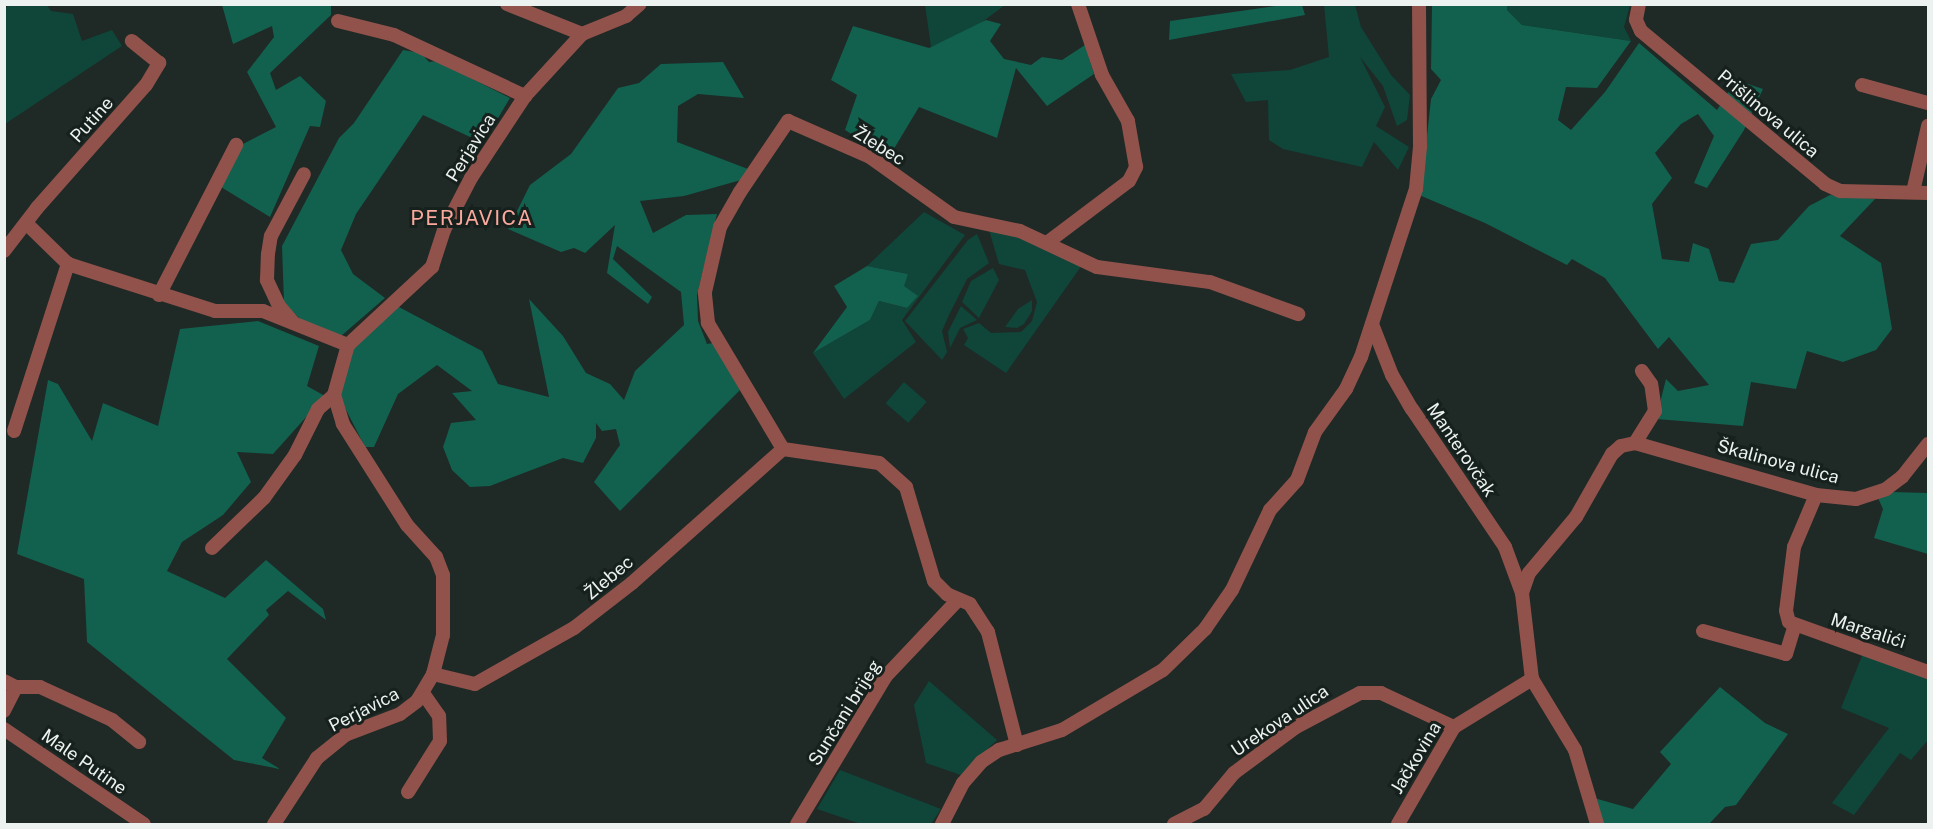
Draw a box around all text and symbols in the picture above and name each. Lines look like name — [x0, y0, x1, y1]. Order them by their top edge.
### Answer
street label: Prišlinova ulica — [1713, 65, 1823, 163]
street label: Putine — [66, 93, 118, 147]
street label: Perjavica — [442, 110, 500, 186]
street label: Žlebec — [849, 122, 909, 170]
district label: PERJAVICA — [410, 205, 534, 231]
street label: Manterovčak — [1422, 399, 1500, 501]
street label: Škalinova ulica — [1715, 435, 1841, 489]
street label: Žlebec — [580, 551, 638, 605]
street label: Margalići — [1828, 609, 1908, 653]
street label: Sunčani brijeg — [804, 656, 886, 770]
street label: Urekova ulica — [1227, 681, 1333, 761]
street label: Perjavica — [325, 683, 403, 737]
street label: Jačkovina — [1386, 718, 1446, 798]
street label: Male Putine — [37, 725, 131, 799]

